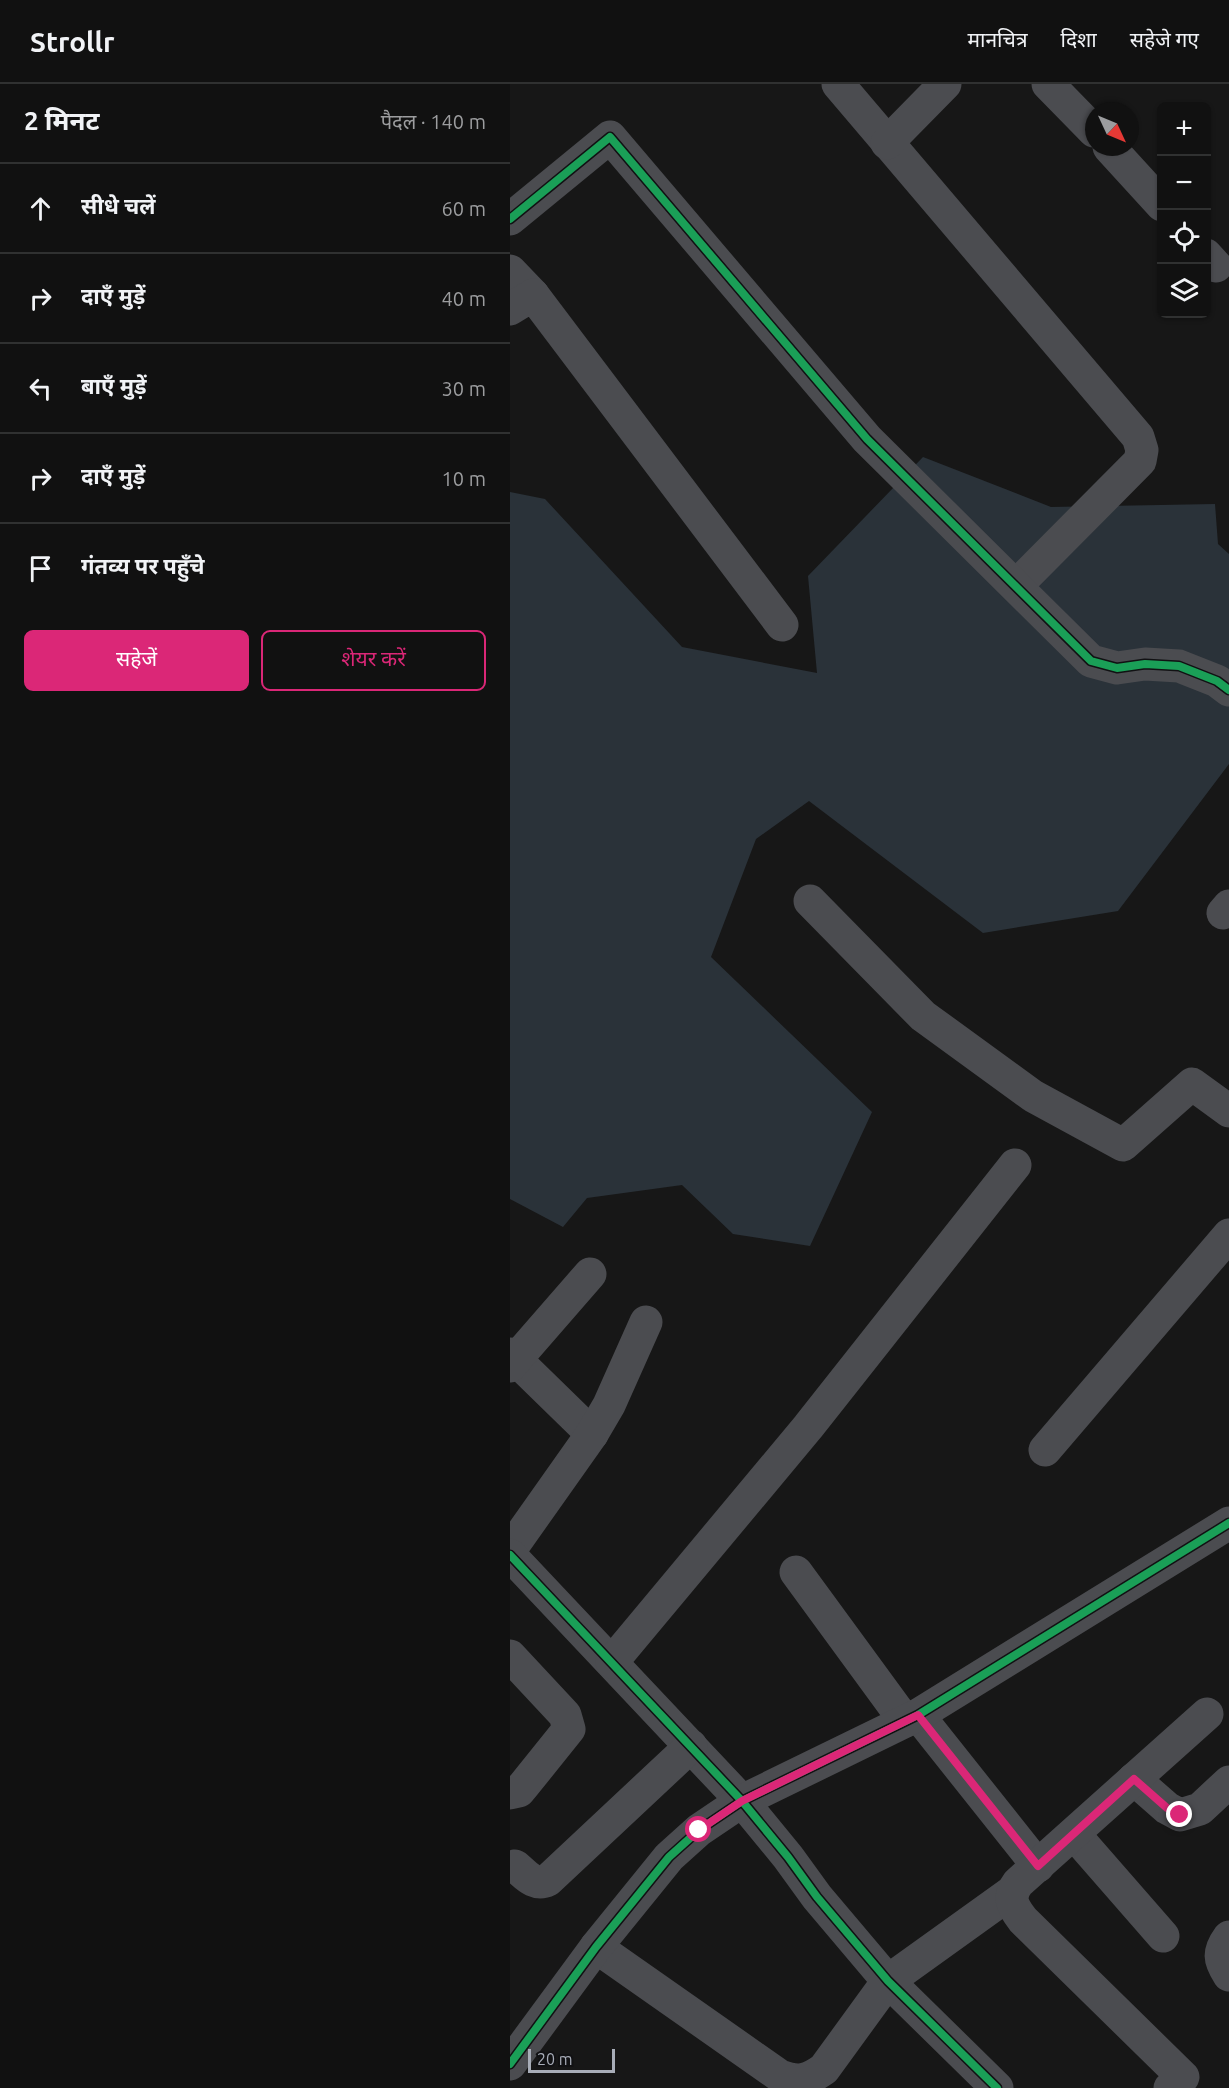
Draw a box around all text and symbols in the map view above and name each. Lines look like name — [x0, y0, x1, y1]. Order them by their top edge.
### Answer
text: Strollr — [30, 26, 115, 57]
text: मानचित्र — [967, 27, 1028, 51]
text: दिशा — [1061, 27, 1097, 51]
text: सहेजे गए — [1130, 27, 1199, 51]
north arrow — [1085, 102, 1139, 156]
map controls — [1157, 102, 1211, 318]
button: + — [1157, 102, 1211, 156]
text: 2 मिनट — [24, 106, 99, 135]
text: पैदल · 140 m — [381, 110, 486, 133]
button: − — [1157, 156, 1211, 210]
icon: ahead — [24, 192, 57, 225]
text: सीधे चलें — [81, 193, 156, 218]
text: 60 m — [442, 197, 486, 220]
button: locate — [1157, 210, 1211, 264]
button: layers — [1157, 264, 1211, 318]
icon: right — [24, 282, 57, 315]
text: दाएँ मुड़ें — [81, 283, 145, 308]
text: 40 m — [442, 287, 486, 310]
icon: left — [24, 372, 57, 405]
text: बाएँ मुड़ें — [81, 373, 147, 398]
text: 30 m — [442, 377, 486, 400]
icon: right — [24, 462, 57, 495]
text: दाएँ मुड़ें — [81, 463, 145, 488]
text: 10 m — [442, 467, 486, 490]
icon: arrive — [24, 552, 57, 585]
text: गंतव्य पर पहुँचे — [81, 553, 205, 578]
button: सहेजें — [24, 630, 249, 691]
button: शेयर करें — [261, 630, 486, 691]
route end — [1166, 1801, 1192, 1827]
route start — [685, 1816, 711, 1842]
scale bar — [528, 2046, 615, 2074]
text: 20 m — [537, 2050, 573, 2068]

